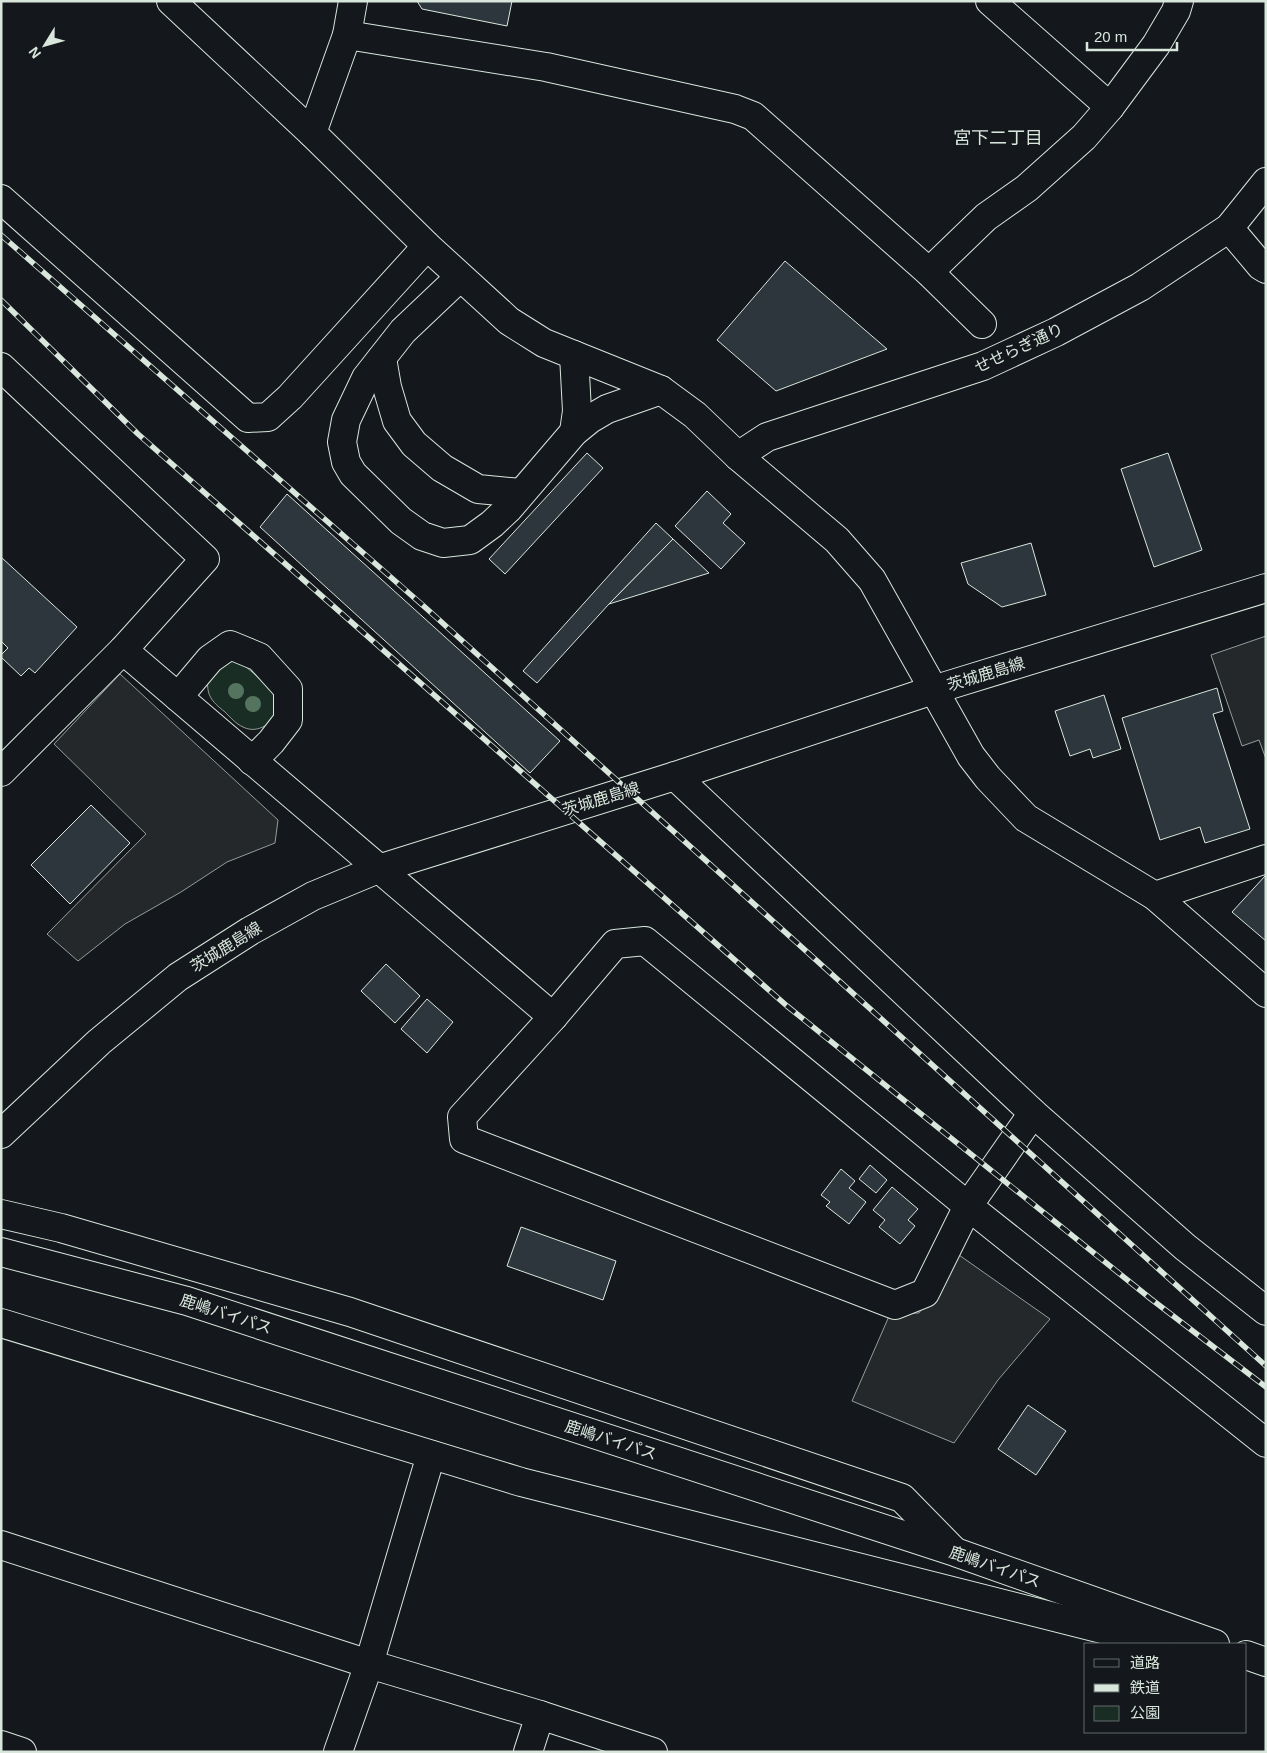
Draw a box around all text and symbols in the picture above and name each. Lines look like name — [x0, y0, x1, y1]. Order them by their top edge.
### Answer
north arrow — [20, 20, 70, 70]
scale bar — [1087, 20, 1177, 52]
text: 20 m — [1094, 28, 1127, 45]
text: N — [25, 44, 44, 62]
district label: 宮下二丁目 — [953, 128, 1043, 148]
street label: せせらぎ通り — [972, 320, 1066, 376]
street label: 茨城鹿島線 — [945, 654, 1027, 694]
street label: 茨城鹿島線 — [560, 779, 642, 819]
street label: 茨城鹿島線 — [188, 919, 264, 975]
street label: 鹿嶋バイパス — [178, 1291, 274, 1337]
street label: 鹿嶋バイパス — [563, 1417, 659, 1463]
street label: 鹿嶋バイパス — [947, 1543, 1043, 1591]
legend — [1084, 1643, 1247, 1733]
text: 道路 — [1130, 1654, 1160, 1671]
text: 鉄道 — [1130, 1679, 1160, 1696]
text: 公園 — [1130, 1704, 1160, 1721]

